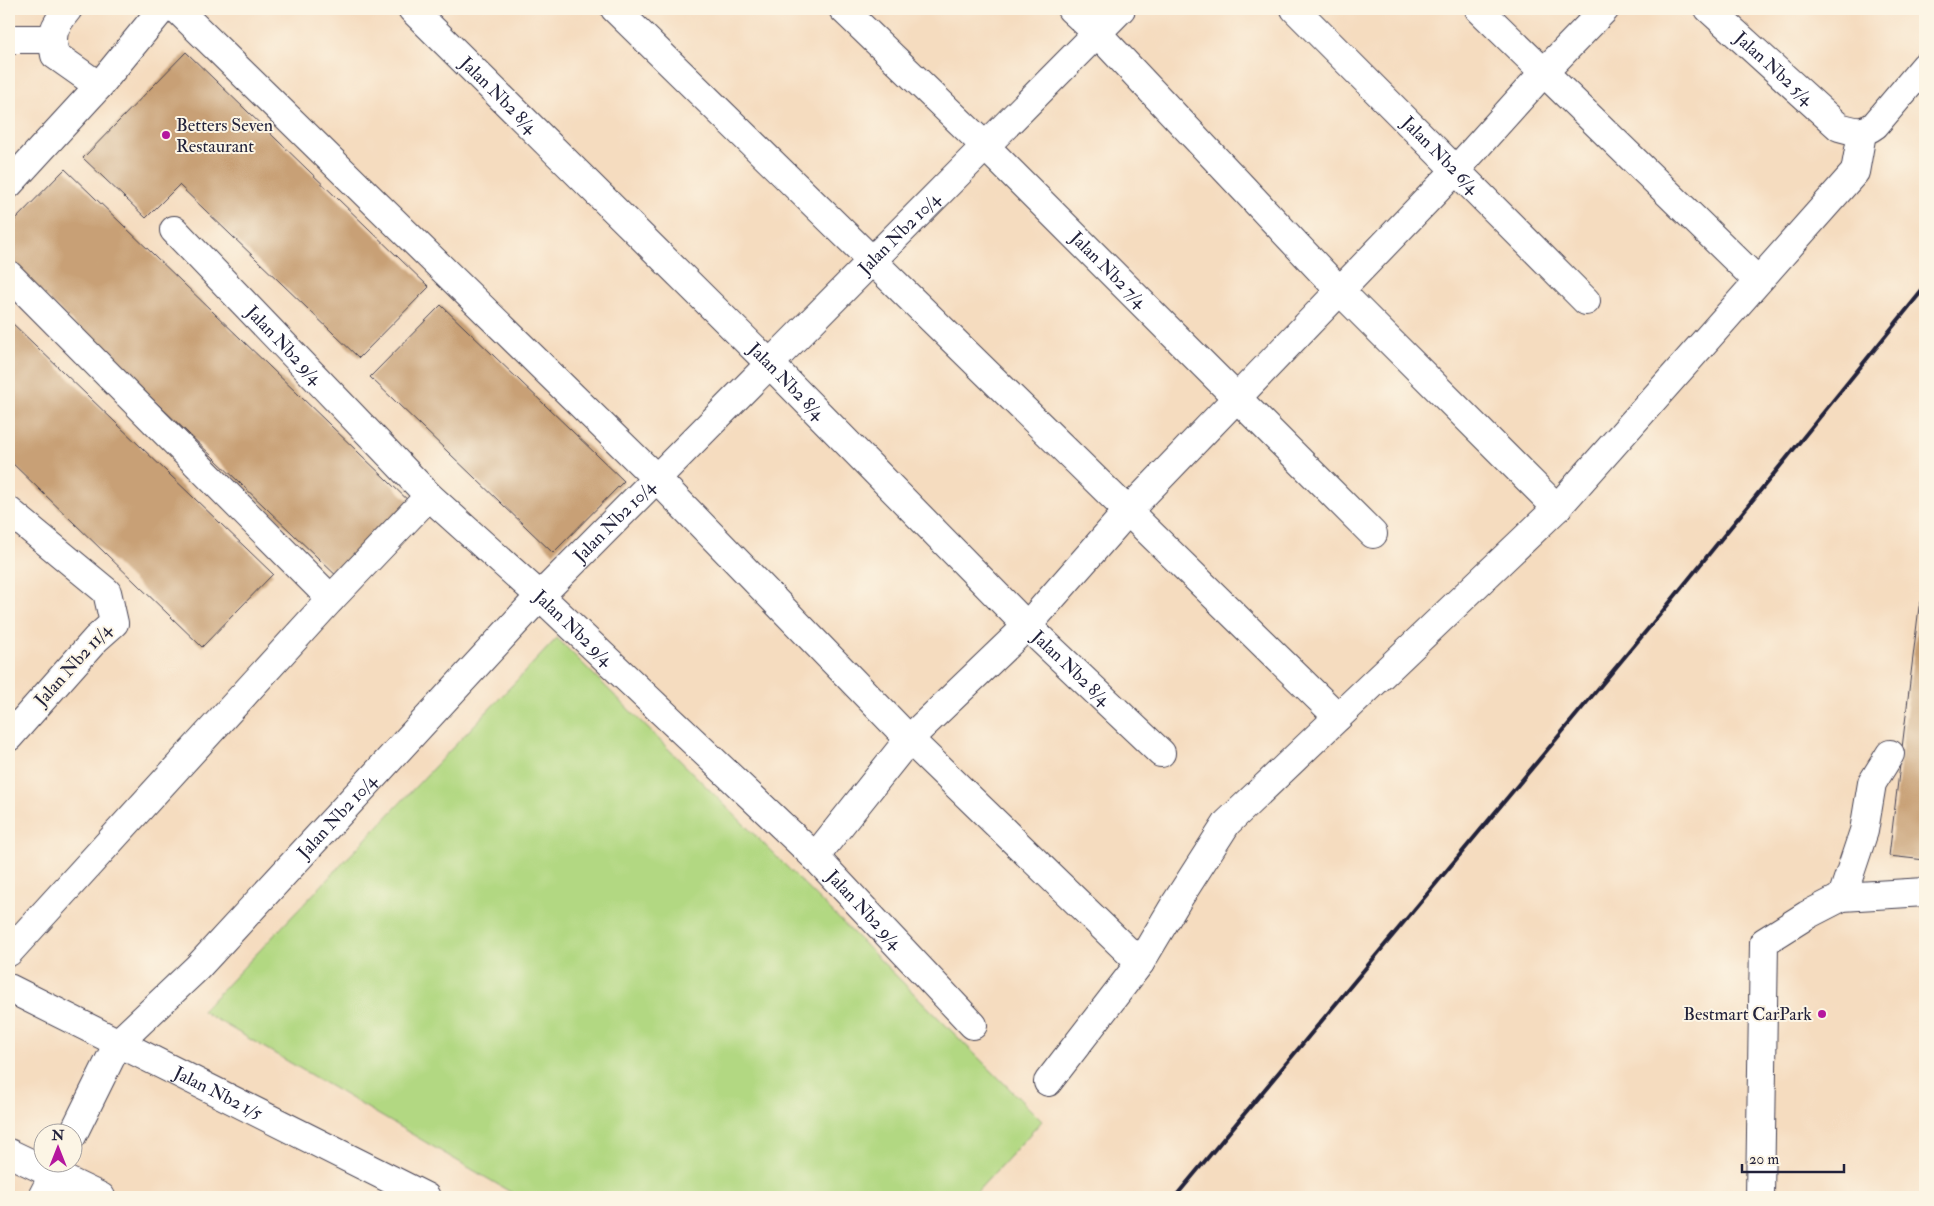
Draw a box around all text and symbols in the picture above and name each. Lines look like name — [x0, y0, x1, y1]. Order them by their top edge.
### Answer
street label: Jalan Nb2 5/4 — [1729, 26, 1819, 111]
street label: Jalan Nb2 8/4 — [454, 51, 543, 139]
street label: Jalan Nb2 6/4 — [1396, 111, 1485, 199]
place label: Betters Seven Restaurant — [176, 114, 273, 158]
marker: Betters Seven Restaurant — [160, 129, 172, 141]
street label: Jalan Nb2 10/4 — [853, 186, 946, 280]
street label: Jalan Nb2 7/4 — [1065, 226, 1153, 314]
street label: Jalan Nb2 9/4 — [240, 300, 328, 390]
street label: Jalan Nb2 8/4 — [743, 337, 831, 426]
street label: Jalan Nb2 10/4 — [568, 474, 661, 568]
street label: Jalan Nb2 9/4 — [528, 584, 619, 672]
street label: Jalan Nb2 11/4 — [29, 618, 117, 712]
street label: Jalan Nb2 8/4 — [1026, 625, 1116, 711]
street label: Jalan Nb2 10/4 — [292, 768, 382, 864]
street label: Jalan Nb2 9/4 — [821, 864, 908, 955]
place label: Bestmart CarPark — [1683, 1003, 1812, 1026]
marker: Bestmart CarPark — [1816, 1008, 1828, 1020]
street label: Jalan Nb2 1/5 — [169, 1061, 266, 1125]
north arrow — [32, 1124, 82, 1174]
text: N — [51, 1127, 65, 1144]
scale bar — [1742, 1141, 1844, 1173]
text: 20 m — [1749, 1150, 1779, 1169]

